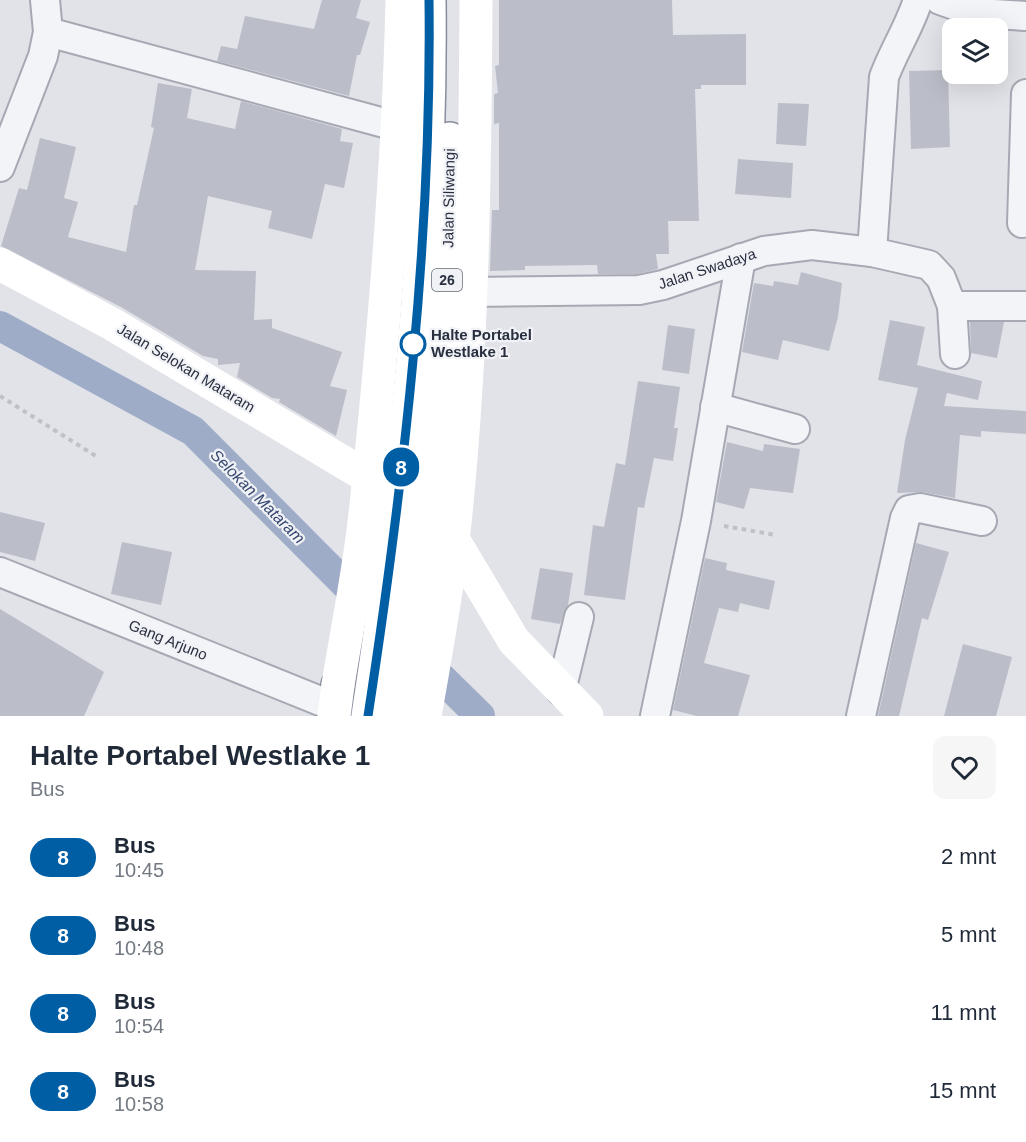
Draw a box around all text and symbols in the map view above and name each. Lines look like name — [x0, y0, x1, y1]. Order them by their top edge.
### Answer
map controls — [942, 18, 1008, 84]
button: layers — [942, 18, 1008, 84]
street label: Jalan Siliwangi — [439, 148, 458, 248]
street label: Jalan Swadaya — [656, 245, 758, 292]
road number: 26 — [432, 269, 462, 291]
street label: Jalan Selokan Mataram — [114, 320, 258, 415]
place label: Halte Portabel Westlake 1 — [431, 326, 532, 360]
marker: Halte Portabel Westlake 1 — [400, 331, 426, 357]
water label: Selokan Mataram — [207, 446, 308, 547]
line badge: 8 — [382, 448, 420, 486]
text: 8 — [395, 456, 407, 479]
street label: Gang Arjuno — [126, 616, 210, 663]
button: heart — [933, 736, 996, 799]
text: Halte Portabel Westlake 1 — [30, 740, 370, 771]
text: Bus — [30, 778, 64, 800]
text: Bus — [114, 833, 156, 858]
text: 2 mnt — [941, 844, 996, 869]
text: 8 — [57, 846, 69, 869]
text: 10:45 — [114, 859, 164, 881]
text: Bus — [114, 911, 156, 936]
text: 5 mnt — [941, 922, 996, 947]
text: 8 — [57, 924, 69, 947]
text: 10:48 — [114, 937, 164, 959]
text: Bus — [114, 989, 156, 1014]
text: 11 mnt — [930, 1000, 996, 1025]
text: 8 — [57, 1002, 69, 1025]
text: 10:54 — [114, 1015, 164, 1037]
text: Bus — [114, 1067, 156, 1092]
text: 15 mnt — [929, 1078, 996, 1103]
text: 8 — [57, 1080, 69, 1103]
text: 10:58 — [114, 1093, 164, 1115]

